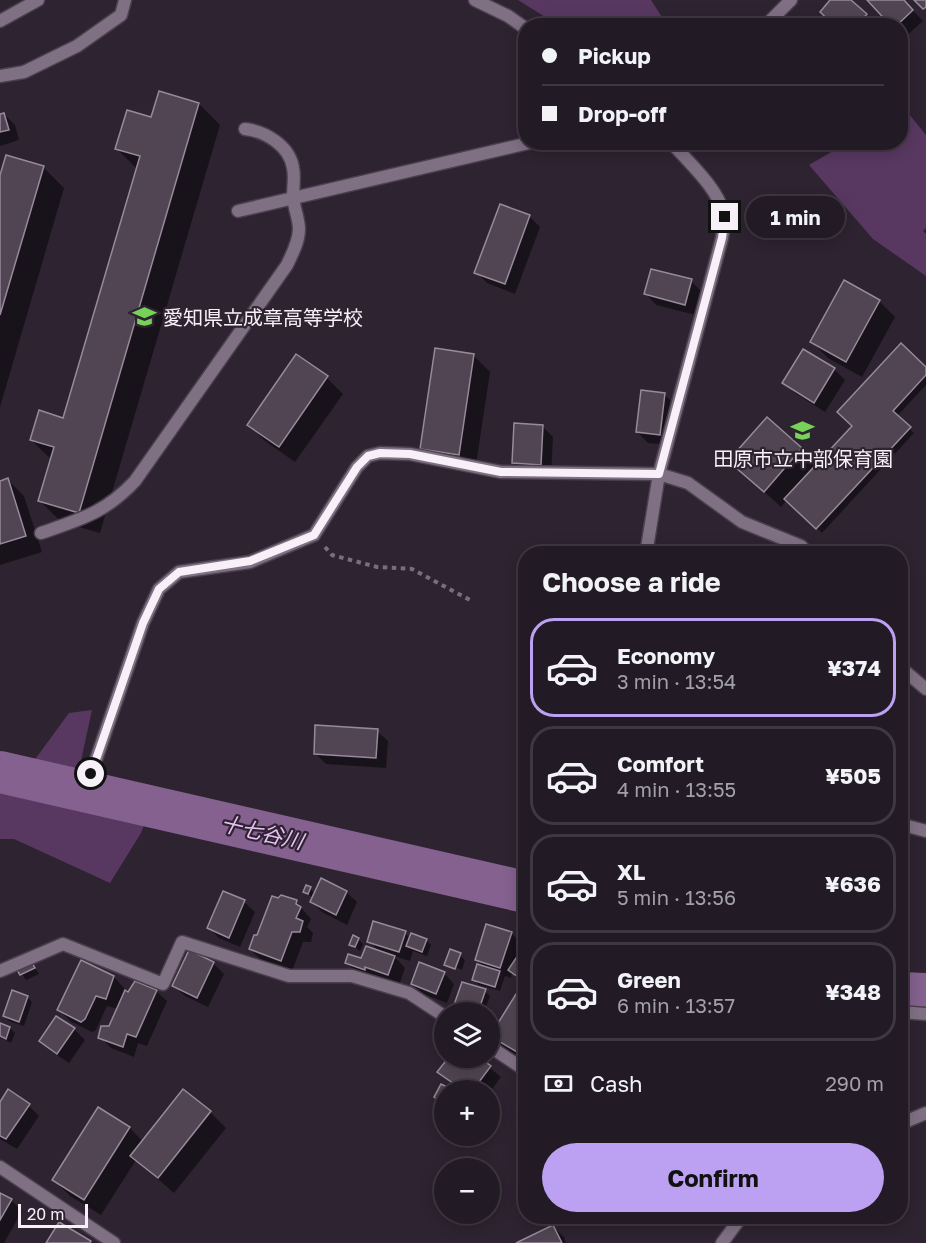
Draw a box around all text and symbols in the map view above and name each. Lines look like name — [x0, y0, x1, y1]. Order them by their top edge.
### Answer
text: Pickup — [578, 42, 651, 69]
text: Drop-off — [578, 100, 667, 127]
callout: 1 min — [746, 196, 845, 238]
route end — [711, 203, 738, 230]
text: 1 min — [770, 205, 821, 229]
school or university icon: 愛知県立成章高等学校 — [132, 304, 158, 330]
place label: 愛知県立成章高等学校 — [163, 305, 363, 329]
school or university icon: 田原市立中部保育園 — [790, 418, 816, 444]
place label: 田原市立中部保育園 — [713, 446, 893, 470]
text: Choose a ride — [542, 566, 721, 598]
icon: car — [545, 641, 599, 695]
text: Economy — [617, 642, 715, 669]
text: ¥374 — [827, 654, 881, 681]
text: 3 min · 13:54 — [617, 669, 736, 693]
icon: car — [545, 749, 599, 803]
text: Comfort — [617, 750, 704, 777]
route start — [77, 760, 104, 787]
text: ¥505 — [825, 762, 881, 789]
text: 4 min · 13:55 — [617, 777, 736, 801]
water label: 十七谷川 — [218, 810, 308, 855]
icon: car — [545, 857, 599, 911]
text: XL — [617, 858, 645, 885]
text: ¥636 — [825, 870, 881, 897]
text: 5 min · 13:56 — [617, 885, 736, 909]
icon: car — [545, 965, 599, 1019]
text: Green — [617, 966, 681, 993]
text: ¥348 — [825, 978, 881, 1005]
text: 6 min · 13:57 — [617, 993, 735, 1017]
map controls — [434, 1002, 500, 1224]
button: layers — [434, 1002, 500, 1068]
icon: cash — [542, 1067, 575, 1100]
text: Cash — [590, 1070, 643, 1097]
text: 290 m — [825, 1071, 884, 1095]
button: + — [434, 1080, 500, 1146]
button: Confirm — [542, 1143, 884, 1212]
button: − — [434, 1158, 500, 1224]
scale bar — [18, 1201, 88, 1228]
text: 20 m — [27, 1204, 64, 1224]

